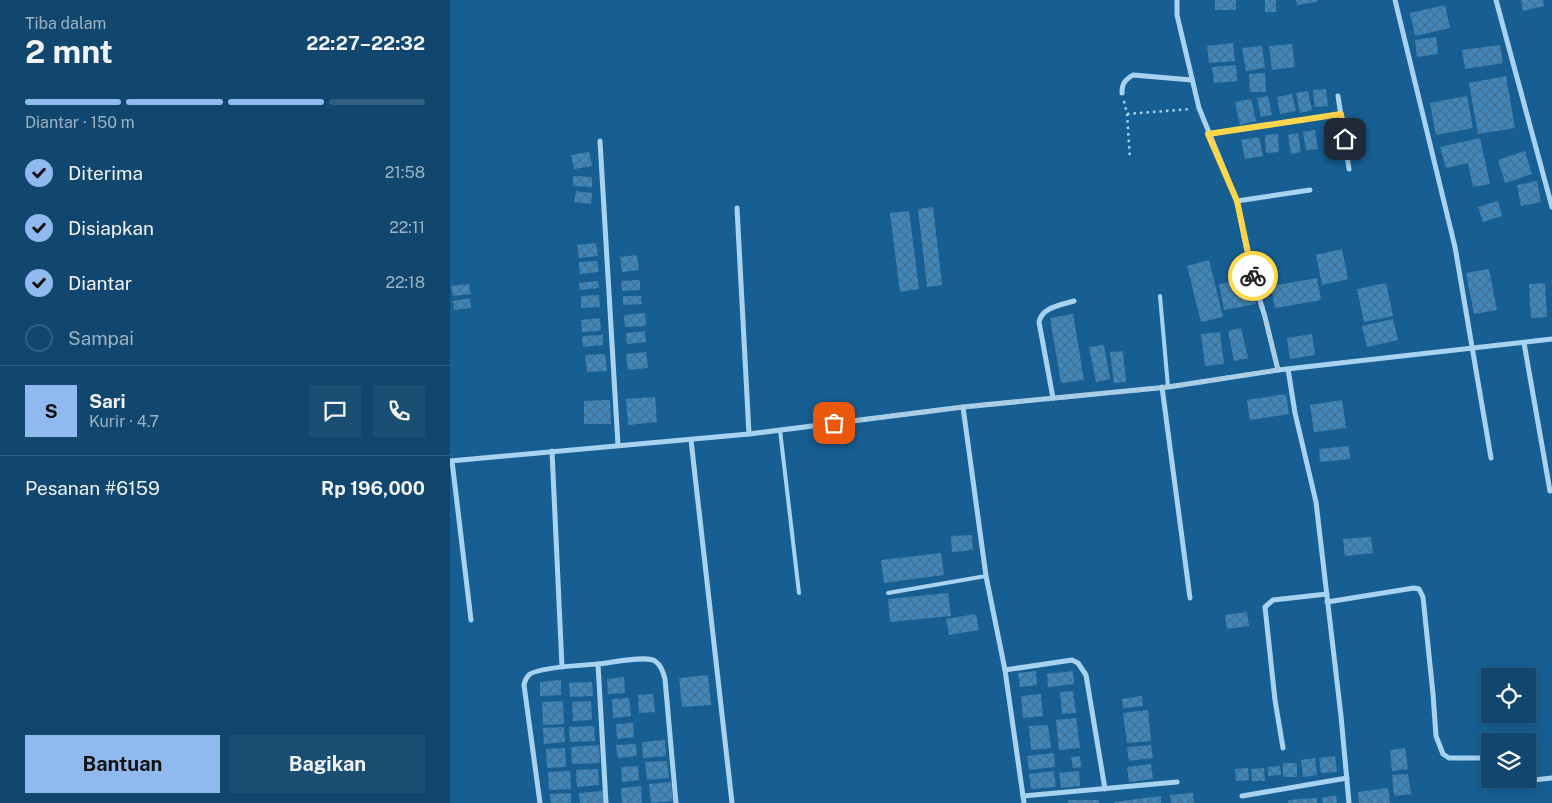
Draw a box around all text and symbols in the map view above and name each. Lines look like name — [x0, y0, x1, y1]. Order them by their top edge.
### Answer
text: Tiba dalam — [25, 14, 106, 33]
text: 22:27–22:32 — [306, 32, 425, 54]
text: 2 mnt — [25, 33, 113, 70]
text: Diantar · 150 m — [25, 113, 135, 132]
pin — [1324, 118, 1366, 160]
icon: home — [1331, 125, 1359, 153]
icon: check — [25, 159, 53, 187]
text: Diterima — [68, 162, 143, 184]
text: 21:58 — [385, 163, 425, 182]
icon: check — [25, 214, 53, 242]
text: Disiapkan — [68, 217, 154, 239]
text: 22:11 — [389, 218, 425, 237]
courier — [1228, 251, 1278, 301]
icon: bike — [1239, 262, 1267, 290]
icon: check — [25, 269, 53, 297]
text: Diantar — [68, 272, 132, 294]
text: 22:18 — [385, 273, 425, 292]
text: Sampai — [68, 327, 134, 349]
button: chat — [309, 385, 361, 437]
button: phone — [373, 385, 425, 437]
text: Sari — [89, 390, 126, 412]
text: S — [44, 400, 58, 422]
pin — [813, 402, 855, 444]
icon: bag — [820, 409, 848, 437]
text: Kurir · 4.7 — [89, 412, 159, 431]
text: Pesanan #6159 — [25, 477, 160, 499]
text: Rp 196,000 — [321, 477, 425, 499]
map controls — [1481, 668, 1536, 788]
button: locate — [1481, 668, 1536, 723]
button: layers — [1481, 733, 1536, 788]
button: Bantuan — [25, 735, 220, 793]
button: Bagikan — [230, 735, 425, 793]

